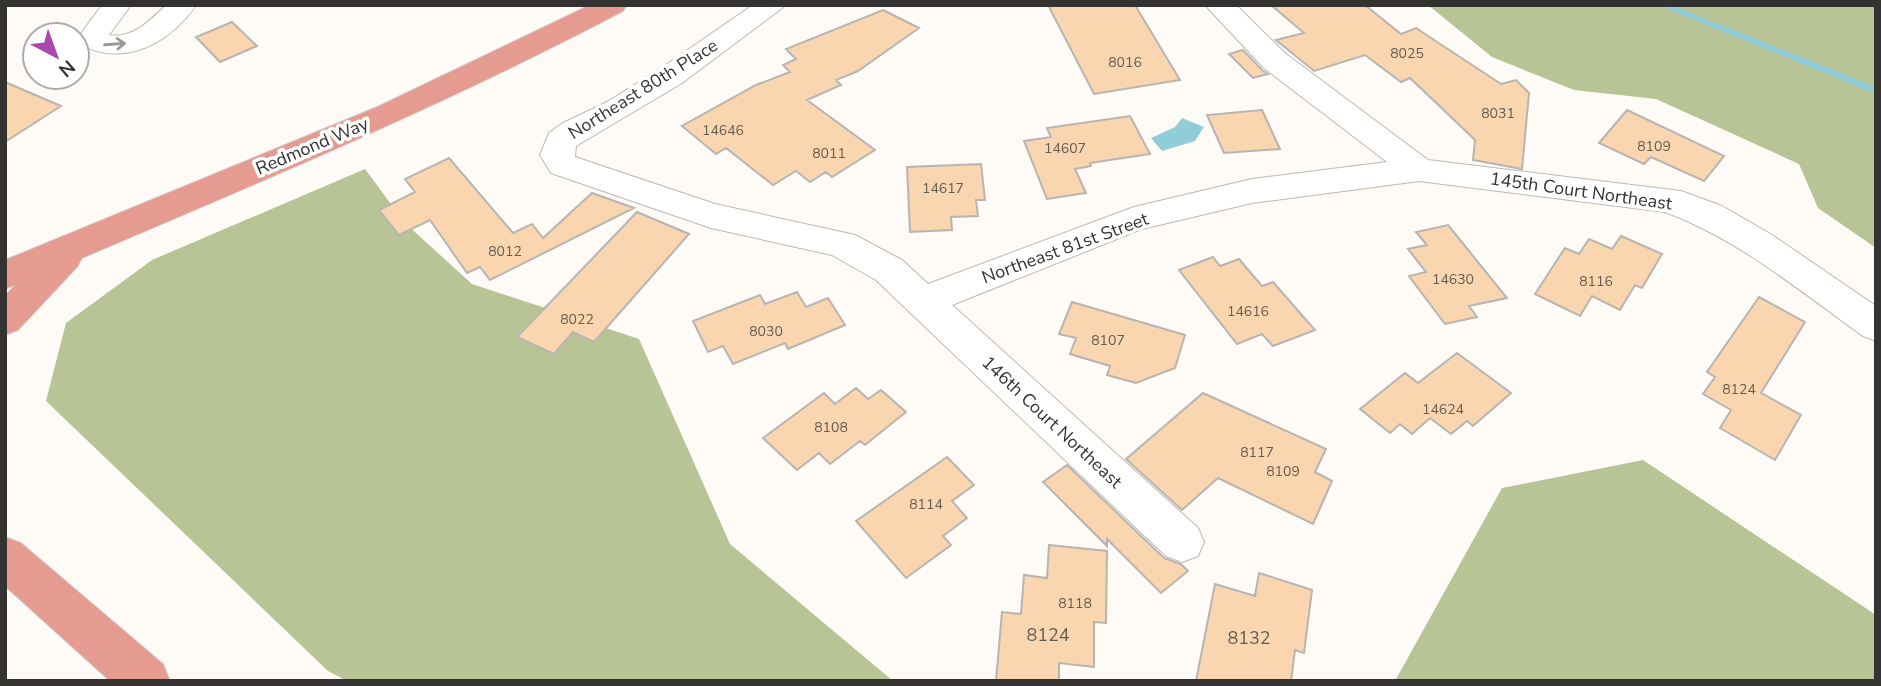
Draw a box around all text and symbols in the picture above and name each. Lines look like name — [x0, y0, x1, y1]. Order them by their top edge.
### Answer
north arrow — [21, 21, 91, 91]
street label: Northeast 80th Place — [564, 33, 722, 145]
one-way arrow — [104, 37, 126, 50]
house number: 8025 — [1390, 44, 1424, 63]
house number: 8016 — [1108, 53, 1142, 72]
text: N — [53, 54, 80, 83]
house number: 8031 — [1481, 104, 1515, 123]
street label: Redmond Way — [252, 111, 373, 181]
house number: 14646 — [702, 121, 744, 140]
house number: 8109 — [1637, 137, 1671, 156]
house number: 14607 — [1044, 139, 1086, 158]
house number: 8011 — [812, 144, 846, 163]
street label: 145th Court Northeast — [1488, 166, 1674, 216]
house number: 14617 — [922, 179, 964, 198]
street label: Northeast 81st Street — [978, 206, 1152, 289]
house number: 8012 — [488, 242, 522, 261]
house number: 14630 — [1432, 270, 1474, 289]
house number: 8116 — [1579, 272, 1613, 291]
house number: 14616 — [1227, 302, 1269, 321]
house number: 8022 — [560, 310, 594, 329]
house number: 8030 — [749, 322, 783, 341]
house number: 8107 — [1091, 331, 1125, 350]
street label: 146th Court Northeast — [977, 351, 1128, 494]
house number: 8124 — [1722, 380, 1756, 399]
house number: 14624 — [1422, 400, 1464, 419]
house number: 8108 — [814, 418, 848, 437]
house number: 8117 — [1240, 443, 1274, 462]
house number: 8109 — [1266, 462, 1300, 481]
house number: 8114 — [909, 495, 943, 514]
house number: 8118 — [1058, 594, 1092, 613]
house number: 8124 — [1026, 623, 1070, 647]
house number: 8132 — [1227, 626, 1271, 650]

